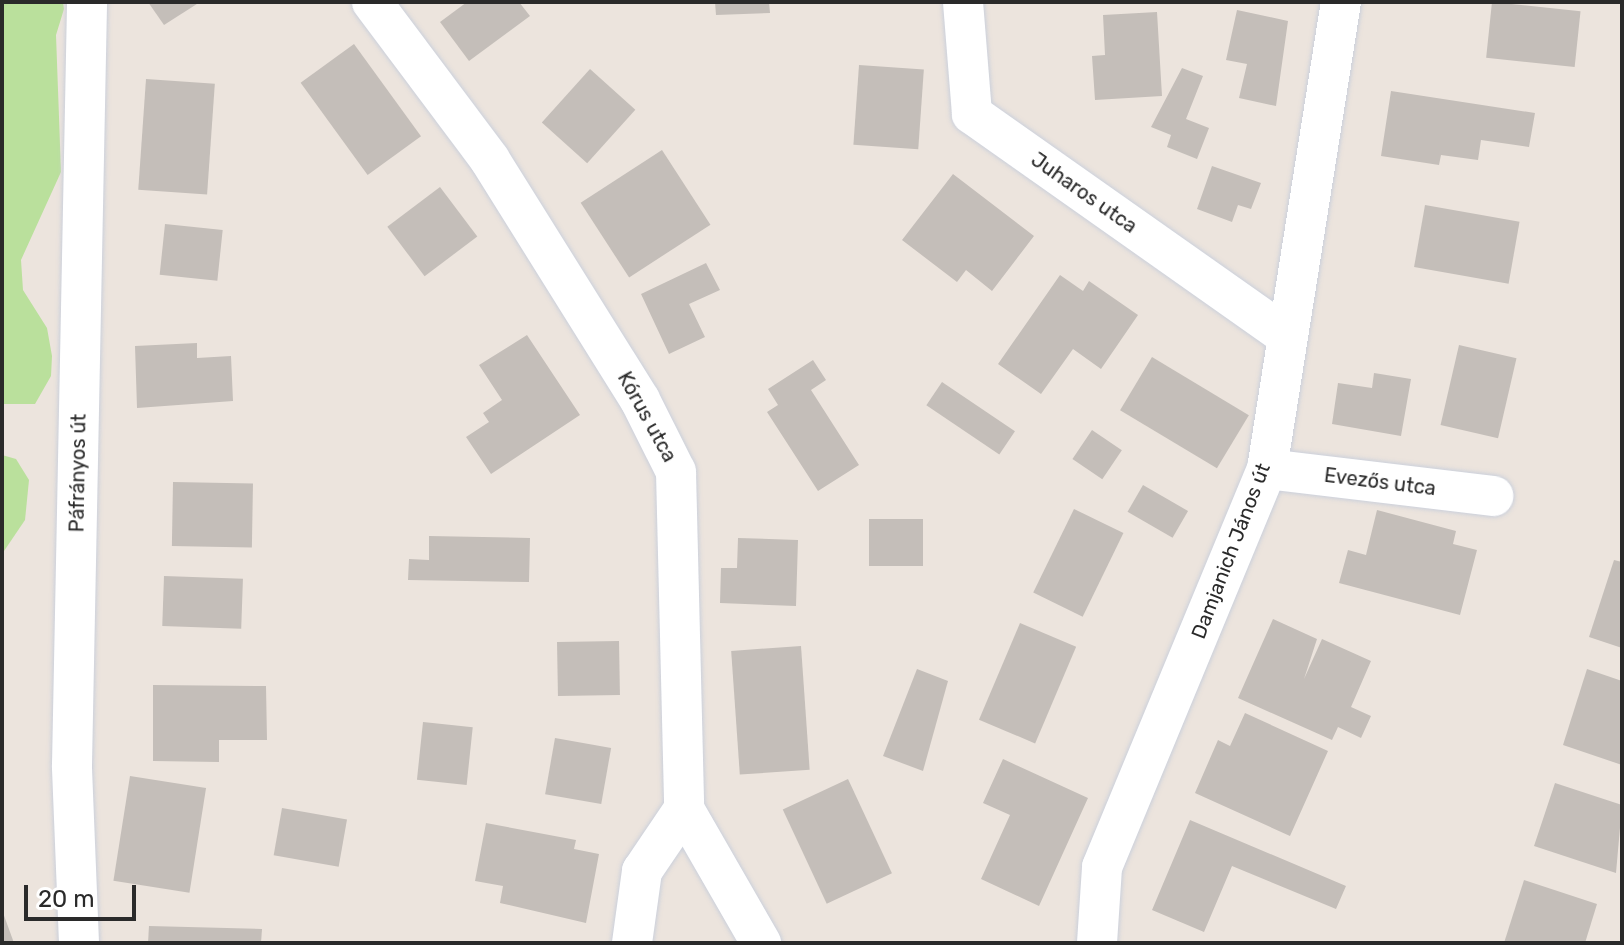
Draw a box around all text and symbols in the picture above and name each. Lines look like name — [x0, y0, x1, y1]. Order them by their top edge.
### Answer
street label: Juharos utca — [1026, 148, 1142, 238]
street label: Kórus utca — [612, 368, 682, 466]
street label: Páfrányos út — [65, 413, 91, 533]
street label: Damjanich János út — [1186, 460, 1276, 642]
street label: Evezős utca — [1323, 463, 1437, 501]
scale bar — [28, 869, 140, 919]
text: 20 m — [38, 885, 95, 913]

